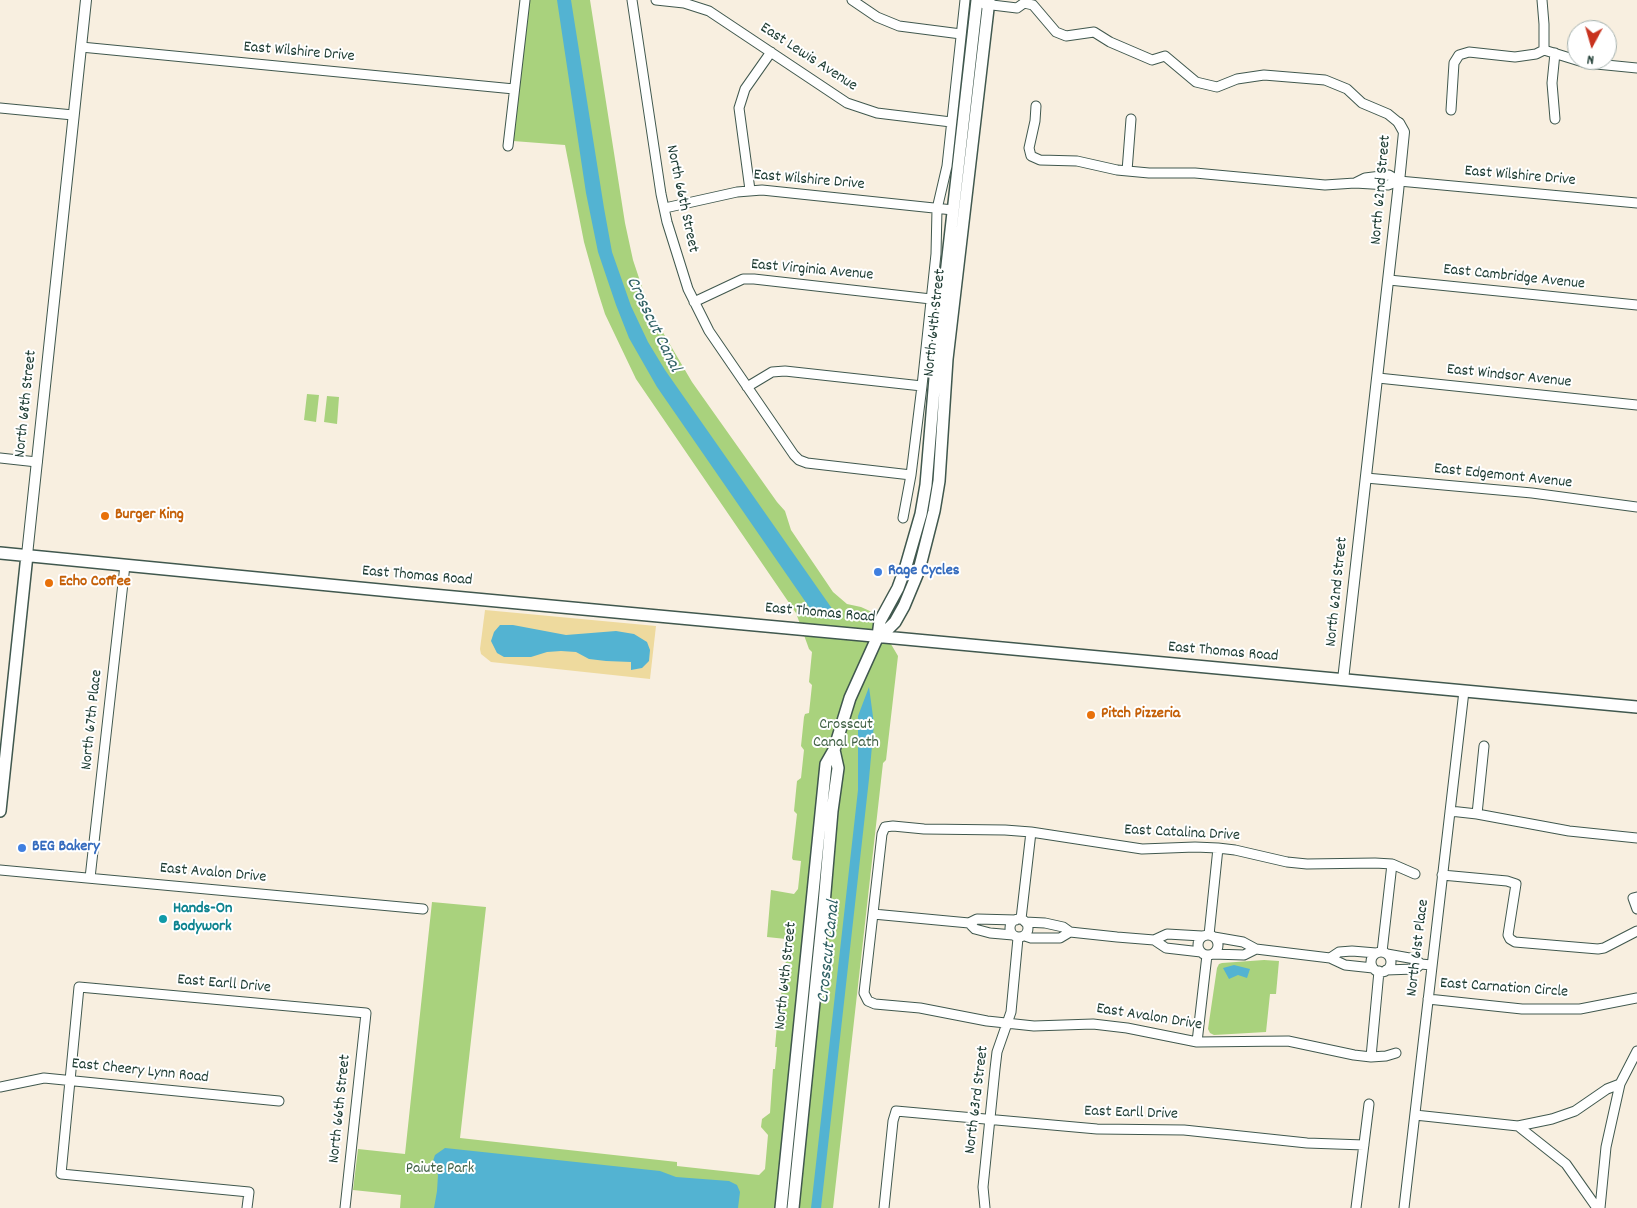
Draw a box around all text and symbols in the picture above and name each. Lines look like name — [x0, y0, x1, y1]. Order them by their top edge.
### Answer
street label: East Lewis Avenue — [756, 19, 860, 97]
north arrow — [1567, 20, 1617, 70]
street label: East Wilshire Drive — [243, 39, 355, 67]
text: N — [1586, 49, 1595, 69]
street label: North 62nd Street — [1368, 134, 1396, 246]
street label: North 66th Street — [660, 144, 702, 254]
street label: East Wilshire Drive — [1464, 163, 1576, 191]
street label: East Wilshire Drive — [753, 167, 865, 195]
street label: East Virginia Avenue — [750, 256, 874, 286]
street label: East Cambridge Avenue — [1442, 261, 1586, 295]
street label: North 64th Street — [921, 268, 951, 378]
water label: Crosscut Canal — [620, 274, 684, 376]
street label: North 68th Street — [12, 349, 42, 459]
street label: East Windsor Avenue — [1446, 361, 1572, 393]
street label: East Edgemont Avenue — [1433, 460, 1573, 494]
place label: Burger King — [115, 506, 184, 526]
marker: Burger King — [99, 510, 111, 522]
street label: North 62nd Street — [1323, 536, 1353, 648]
place label: Rage Cycles — [888, 562, 959, 582]
street label: East Thomas Road — [361, 563, 473, 591]
marker: Rage Cycles — [872, 566, 884, 578]
place label: Echo Coffee — [59, 573, 131, 593]
marker: Echo Coffee — [43, 577, 55, 589]
street label: East Thomas Road — [764, 600, 876, 628]
street label: East Thomas Road — [1167, 639, 1279, 667]
street label: North 67th Place — [78, 669, 108, 771]
place label: Pitch Pizzeria — [1101, 705, 1180, 725]
marker: Pitch Pizzeria — [1085, 709, 1097, 721]
park label: Crosscut Canal Path — [813, 716, 879, 754]
street label: East Catalina Drive — [1124, 821, 1240, 847]
place label: BEG Bakery — [32, 838, 100, 858]
marker: BEG Bakery — [16, 842, 28, 854]
street label: East Avalon Drive — [159, 860, 267, 888]
street label: North 61st Place — [1404, 898, 1434, 998]
place label: Hands-On Bodywork — [173, 900, 232, 938]
water label: Crosscut Canal — [814, 900, 846, 1004]
marker: Hands-On Bodywork — [157, 913, 169, 925]
street label: North 64th Street — [772, 921, 802, 1031]
street label: East Earll Drive — [176, 971, 272, 999]
street label: East Carnation Circle — [1439, 975, 1569, 1003]
street label: East Avalon Drive — [1095, 1000, 1203, 1036]
street label: North 63rd Street — [962, 1045, 994, 1155]
street label: North 66th Street — [326, 1054, 356, 1164]
street label: East Cheery Lynn Road — [70, 1055, 210, 1089]
street label: East Earll Drive — [1084, 1103, 1178, 1125]
park label: Paiute Park — [406, 1160, 474, 1180]

